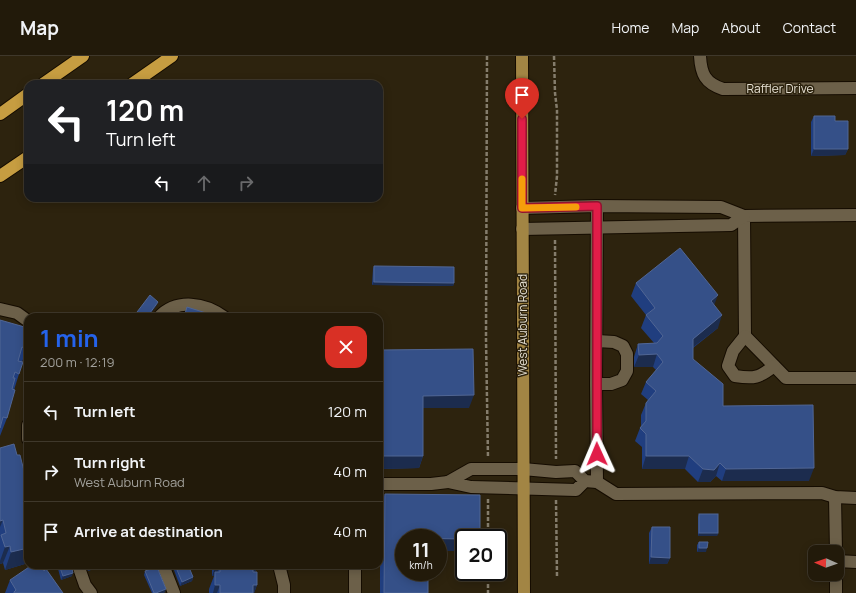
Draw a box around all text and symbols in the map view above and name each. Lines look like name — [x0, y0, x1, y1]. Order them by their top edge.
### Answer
text: Map — [20, 15, 59, 41]
text: Home — [612, 18, 649, 37]
text: Map — [671, 18, 699, 37]
text: About — [721, 18, 761, 37]
text: Contact — [783, 18, 836, 37]
pin — [505, 78, 539, 119]
street label: Raffler Drive — [746, 80, 814, 97]
icon: arrive — [511, 84, 533, 106]
text: 120 m — [106, 91, 184, 129]
icon: left — [40, 96, 92, 148]
text: Turn left — [106, 127, 176, 151]
icon: left — [151, 172, 173, 194]
icon: ahead — [193, 172, 215, 194]
icon: right — [235, 172, 257, 194]
street label: West Auburn Road — [514, 274, 531, 376]
text: 1 min — [40, 321, 99, 354]
button: close — [325, 326, 367, 368]
text: 200 m · 12:19 — [40, 353, 115, 371]
icon: left — [40, 401, 62, 423]
text: Turn left — [74, 401, 136, 422]
text: 120 m — [328, 401, 367, 422]
position arrow — [576, 433, 618, 475]
text: Turn right — [74, 452, 145, 473]
icon: right — [40, 461, 62, 483]
text: 40 m — [333, 461, 367, 482]
text: West Auburn Road — [74, 473, 185, 491]
icon: arrive — [40, 521, 62, 543]
text: Arrive at destination — [74, 521, 223, 542]
text: 40 m — [333, 521, 367, 542]
speed limit sign: 20 — [455, 529, 507, 581]
text: 11 — [412, 536, 430, 563]
north arrow — [808, 545, 844, 581]
map controls — [808, 545, 844, 581]
text: km/h — [409, 558, 433, 572]

